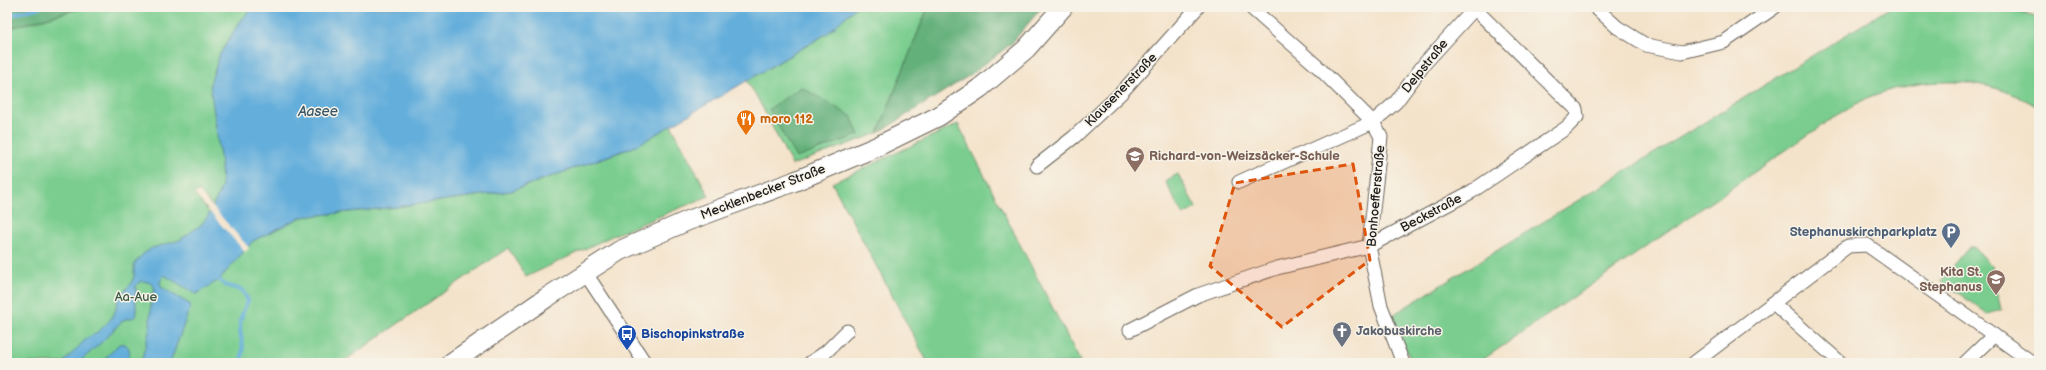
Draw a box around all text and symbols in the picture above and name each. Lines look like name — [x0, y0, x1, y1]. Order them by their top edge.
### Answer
street label: Delpstraße — [1398, 36, 1452, 96]
street label: Klausenerstraße — [1082, 49, 1161, 130]
water label: Aasee — [297, 103, 338, 120]
restaurant icon: moro 112 — [735, 108, 757, 136]
place label: moro 112 — [760, 111, 813, 127]
street label: Bonhoefferstraße — [1364, 144, 1388, 248]
school or university icon: Richard-von-Weizsäcker-Schule — [1124, 145, 1146, 173]
place label: Richard-von-Weizsäcker-Schule — [1149, 148, 1340, 164]
street label: Mecklenbecker Straße — [698, 161, 828, 223]
street label: Beckstraße — [1398, 190, 1465, 236]
parking icon: Stephanuskirchparkplatz — [1940, 221, 1962, 249]
place label: Stephanuskirchparkplatz — [1790, 224, 1938, 240]
place label: Kita St. Stephanus — [1920, 264, 1982, 295]
school or university icon: Kita St. Stephanus — [1985, 268, 2007, 296]
park label: Aa-Aue — [115, 289, 158, 305]
church icon: Jakobuskirche — [1331, 320, 1353, 348]
bus stop icon: Bischopinkstraße — [616, 323, 638, 351]
place label: Jakobuskirche — [1356, 323, 1442, 339]
place label: Bischopinkstraße — [641, 326, 745, 342]

